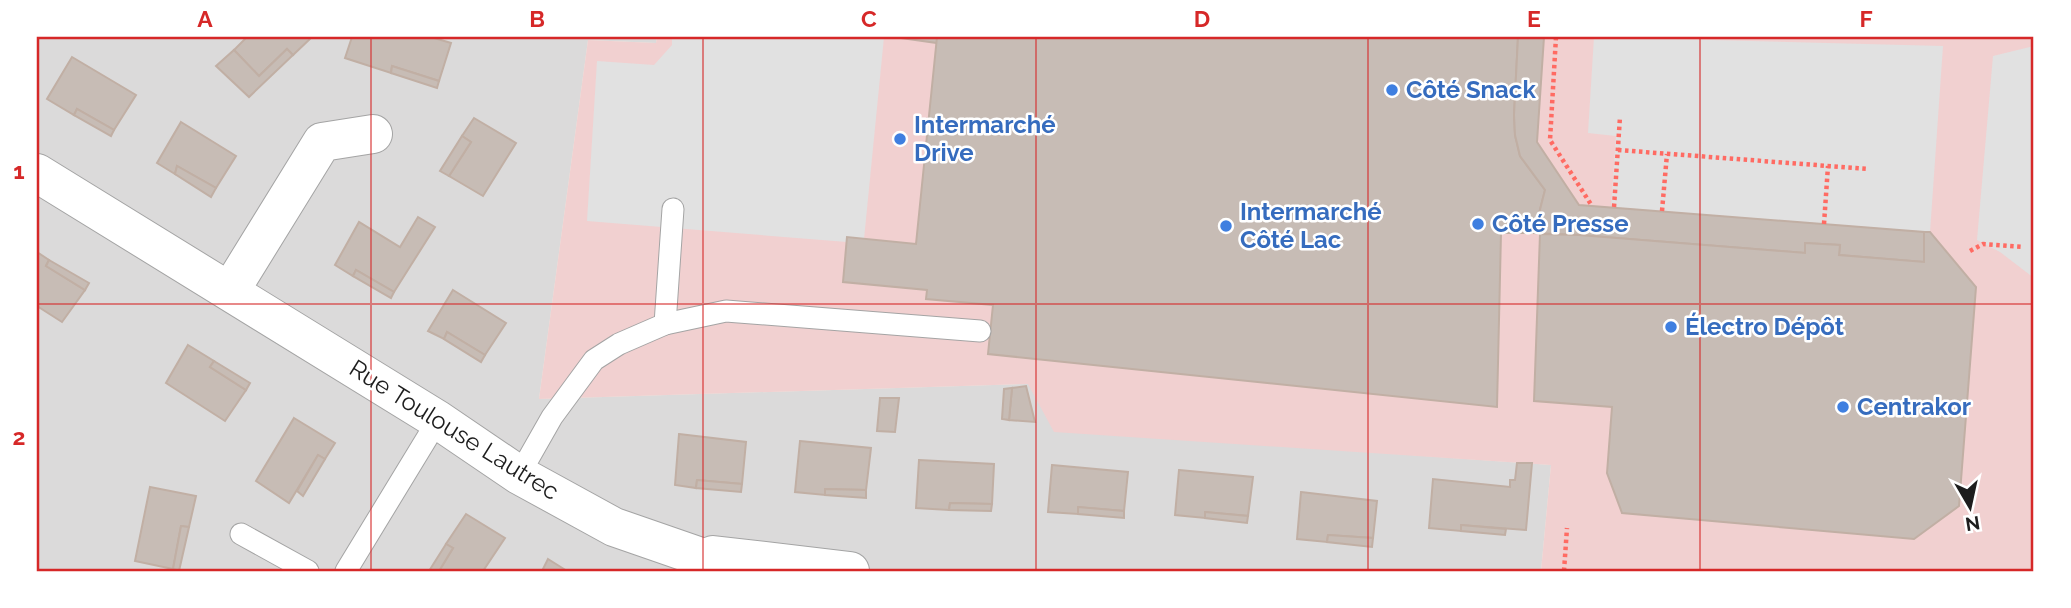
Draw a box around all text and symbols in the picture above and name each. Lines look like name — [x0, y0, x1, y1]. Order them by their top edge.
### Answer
text: A — [197, 5, 213, 32]
text: B — [529, 5, 545, 32]
text: C — [861, 5, 877, 32]
text: D — [1194, 5, 1210, 32]
text: E — [1527, 5, 1541, 32]
text: F — [1859, 5, 1873, 32]
place label: Côté Snack — [1406, 75, 1536, 104]
marker: Côté Snack — [1384, 82, 1400, 98]
place label: Intermarché Drive — [914, 110, 1056, 167]
marker: Intermarché Drive — [892, 131, 908, 147]
text: 1 — [13, 157, 25, 184]
place label: Intermarché Côté Lac — [1240, 197, 1382, 254]
place label: Côté Presse — [1492, 209, 1629, 238]
marker: Côté Presse — [1470, 216, 1486, 232]
marker: Intermarché Côté Lac — [1218, 218, 1234, 234]
place label: Électro Dépôt — [1685, 312, 1844, 341]
marker: Électro Dépôt — [1663, 319, 1679, 335]
street label: Rue Toulouse Lautrec — [344, 353, 564, 506]
place label: Centrakor — [1857, 392, 1971, 421]
marker: Centrakor — [1835, 399, 1851, 415]
text: 2 — [13, 423, 25, 450]
north arrow — [1934, 472, 2004, 542]
text: N — [1964, 512, 1982, 536]

